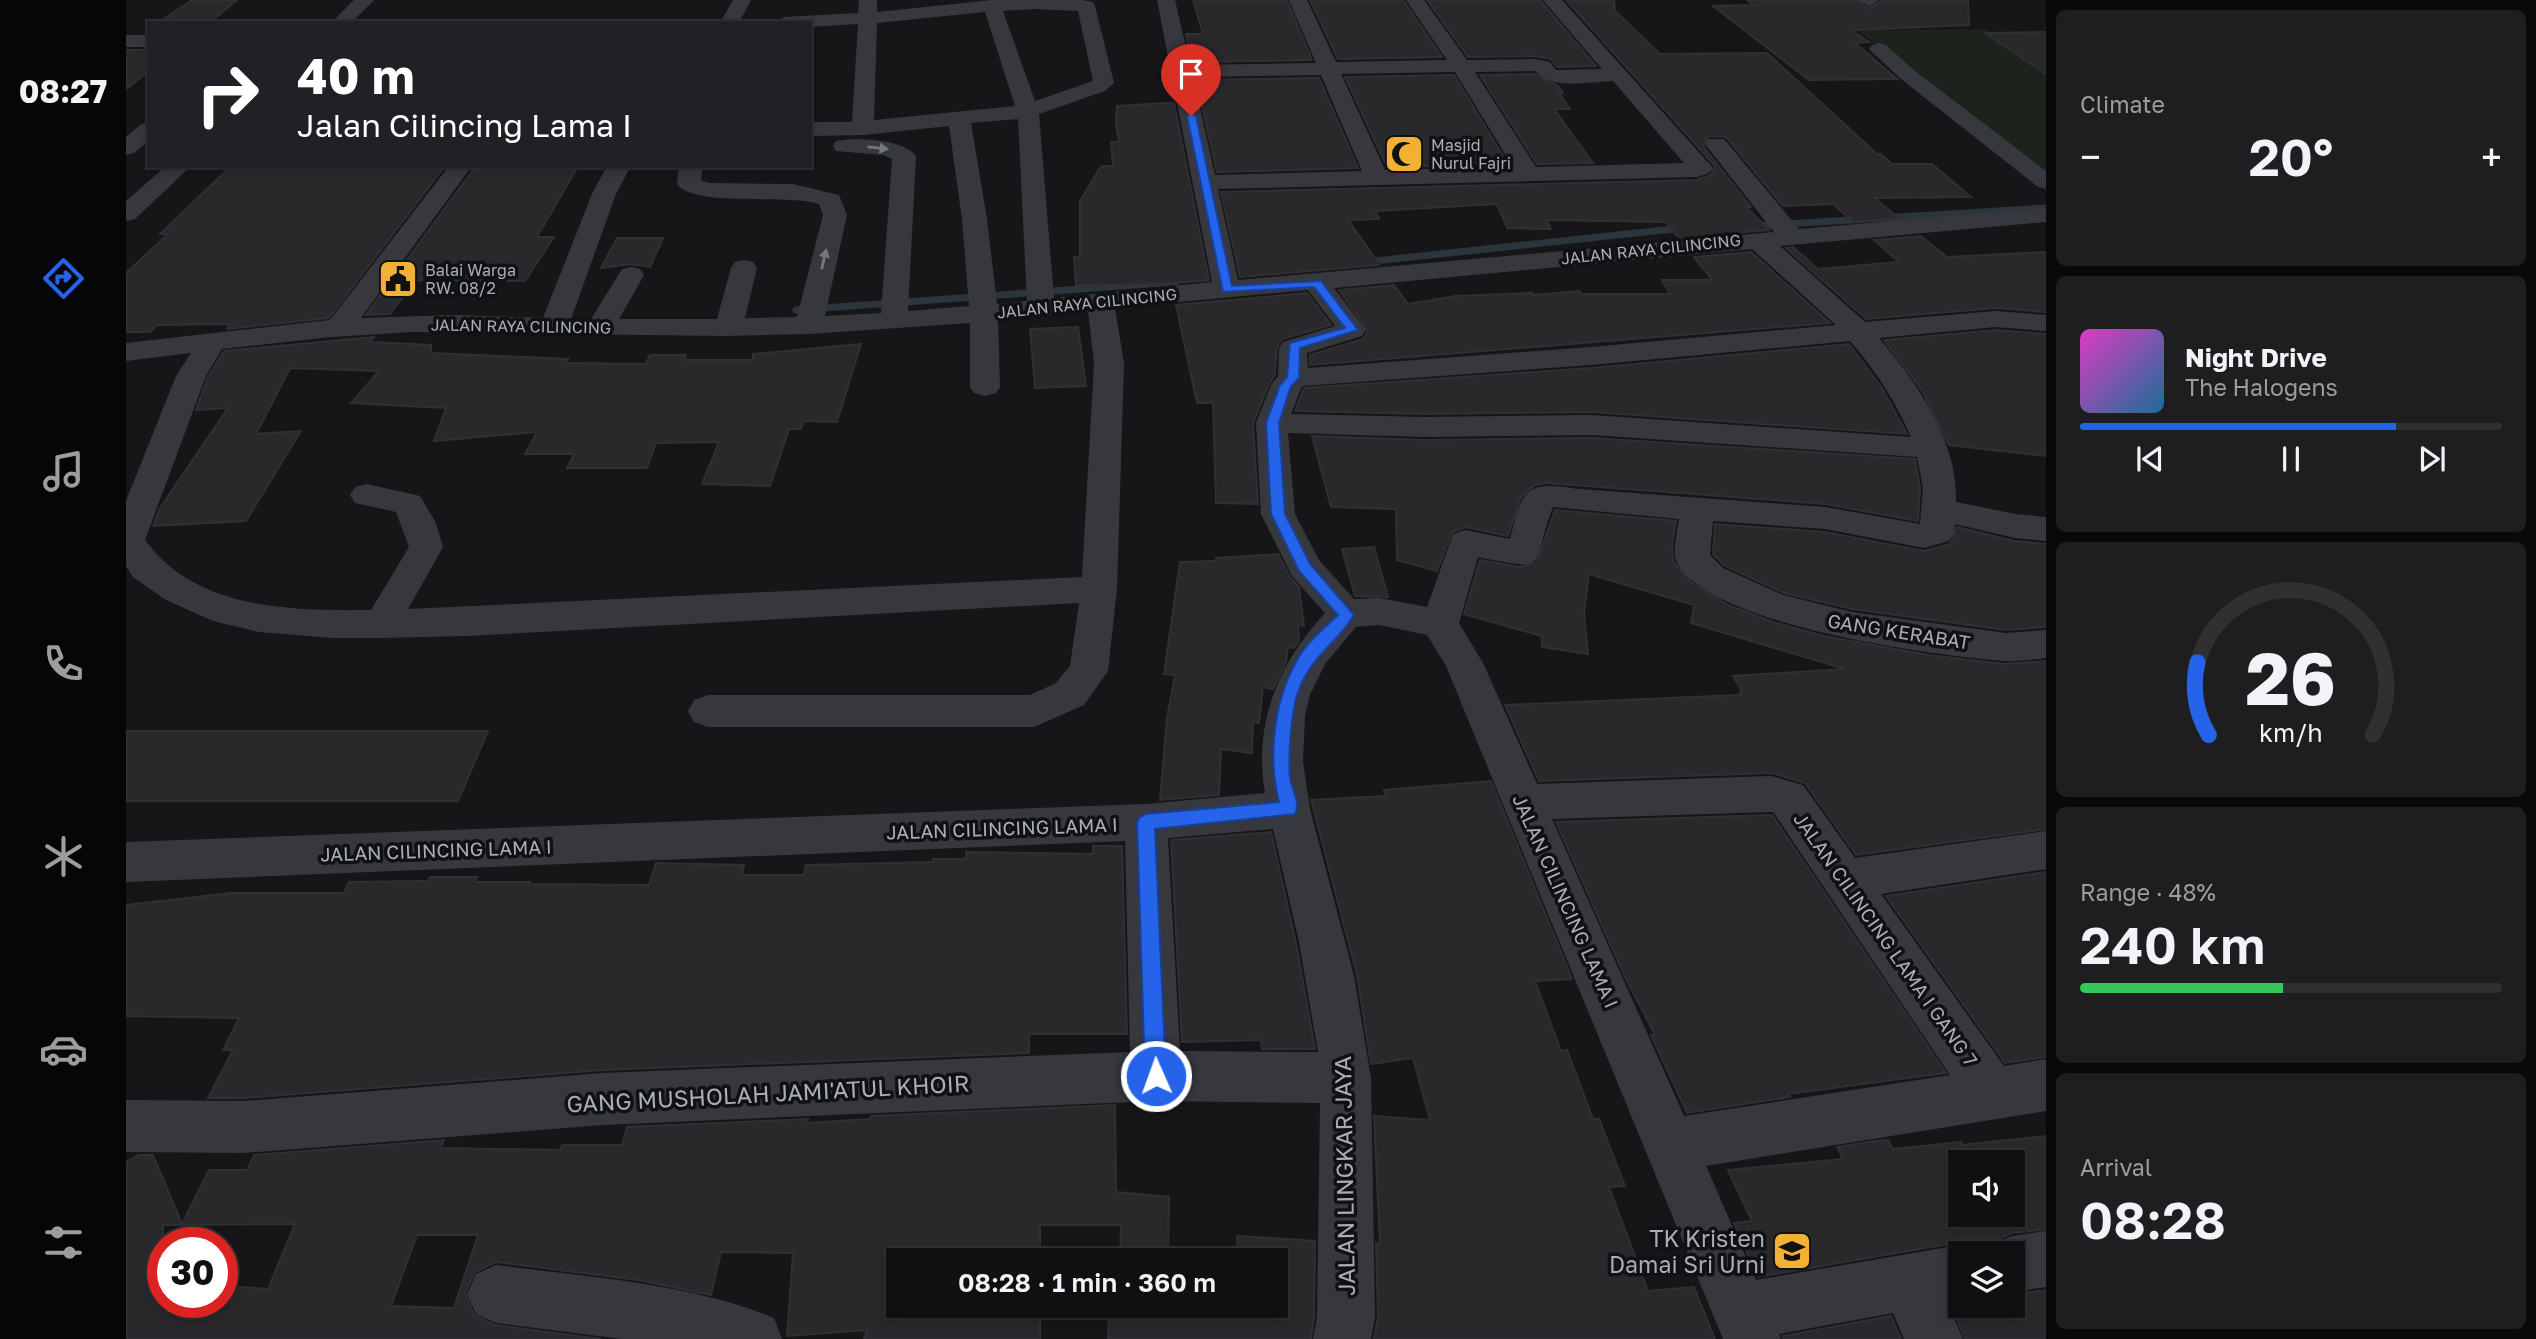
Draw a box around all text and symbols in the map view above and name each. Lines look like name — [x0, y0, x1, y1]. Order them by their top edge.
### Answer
pin — [1161, 44, 1221, 116]
text: 40 m — [297, 46, 415, 105]
icon: right — [182, 49, 273, 140]
icon: arrive — [1172, 55, 1210, 93]
text: 08:27 — [19, 72, 107, 110]
text: Climate — [2080, 90, 2165, 118]
text: Jalan Cilincing Lama I — [297, 106, 632, 144]
text: 20° — [2249, 125, 2333, 187]
mosque icon: Masjid Nurul Fajri — [1383, 133, 1425, 175]
text: − — [2080, 134, 2101, 179]
text: + — [2481, 134, 2502, 179]
place label: Masjid Nurul Fajri — [1431, 135, 1511, 173]
one-way arrow — [867, 143, 889, 154]
street label: JALAN RAYA CILINCING — [1560, 230, 1742, 268]
one-way arrow — [819, 248, 830, 270]
icon: directions — [39, 254, 88, 303]
public building icon: Balai Warga RW. 08/2 — [377, 258, 419, 300]
place label: Balai Warga RW. 08/2 — [425, 260, 516, 298]
street label: JALAN RAYA CILINCING — [996, 284, 1178, 322]
street label: JALAN RAYA CILINCING — [431, 314, 611, 338]
text: Night Drive — [2185, 342, 2327, 373]
text: The Halogens — [2185, 373, 2338, 401]
icon: previous — [2131, 440, 2169, 478]
icon: pause — [2272, 440, 2310, 478]
icon: next — [2413, 440, 2451, 478]
icon: music — [39, 447, 88, 496]
street label: GANG KERABAT — [1826, 608, 1972, 654]
text: 26 — [2246, 635, 2336, 722]
icon: phone — [39, 639, 88, 688]
text: km/h — [2259, 717, 2323, 748]
street label: JALAN CILINCING LAMA I — [1508, 791, 1624, 1011]
street label: JALAN CILINCING LAMA I GANG 7 — [1789, 808, 1983, 1070]
street label: JALAN CILINCING LAMA I — [886, 812, 1118, 844]
icon: climate — [39, 832, 88, 881]
street label: JALAN CILINCING LAMA I — [320, 834, 552, 866]
text: Range · 48% — [2080, 878, 2216, 906]
text: 240 km — [2080, 913, 2265, 975]
icon: car — [39, 1025, 88, 1074]
position arrow — [1119, 1039, 1193, 1113]
street label: JALAN LINGKAR JAYA — [1328, 1056, 1360, 1296]
street label: GANG MUSHOLAH JAMI'ATUL KHOIR — [566, 1068, 970, 1118]
map controls — [1948, 1150, 2025, 1318]
button: sound — [1948, 1150, 2025, 1227]
text: Arrival — [2080, 1153, 2152, 1181]
text: 08:28 — [2080, 1188, 2226, 1250]
icon: filters — [39, 1218, 88, 1267]
place label: TK Kristen Damai Sri Urni — [1609, 1224, 1765, 1278]
speed limit sign: 30 — [147, 1227, 238, 1318]
school or university icon: TK Kristen Damai Sri Urni — [1771, 1230, 1813, 1272]
button: layers — [1948, 1241, 2025, 1318]
text: 08:28 · 1 min · 360 m — [958, 1267, 1216, 1298]

